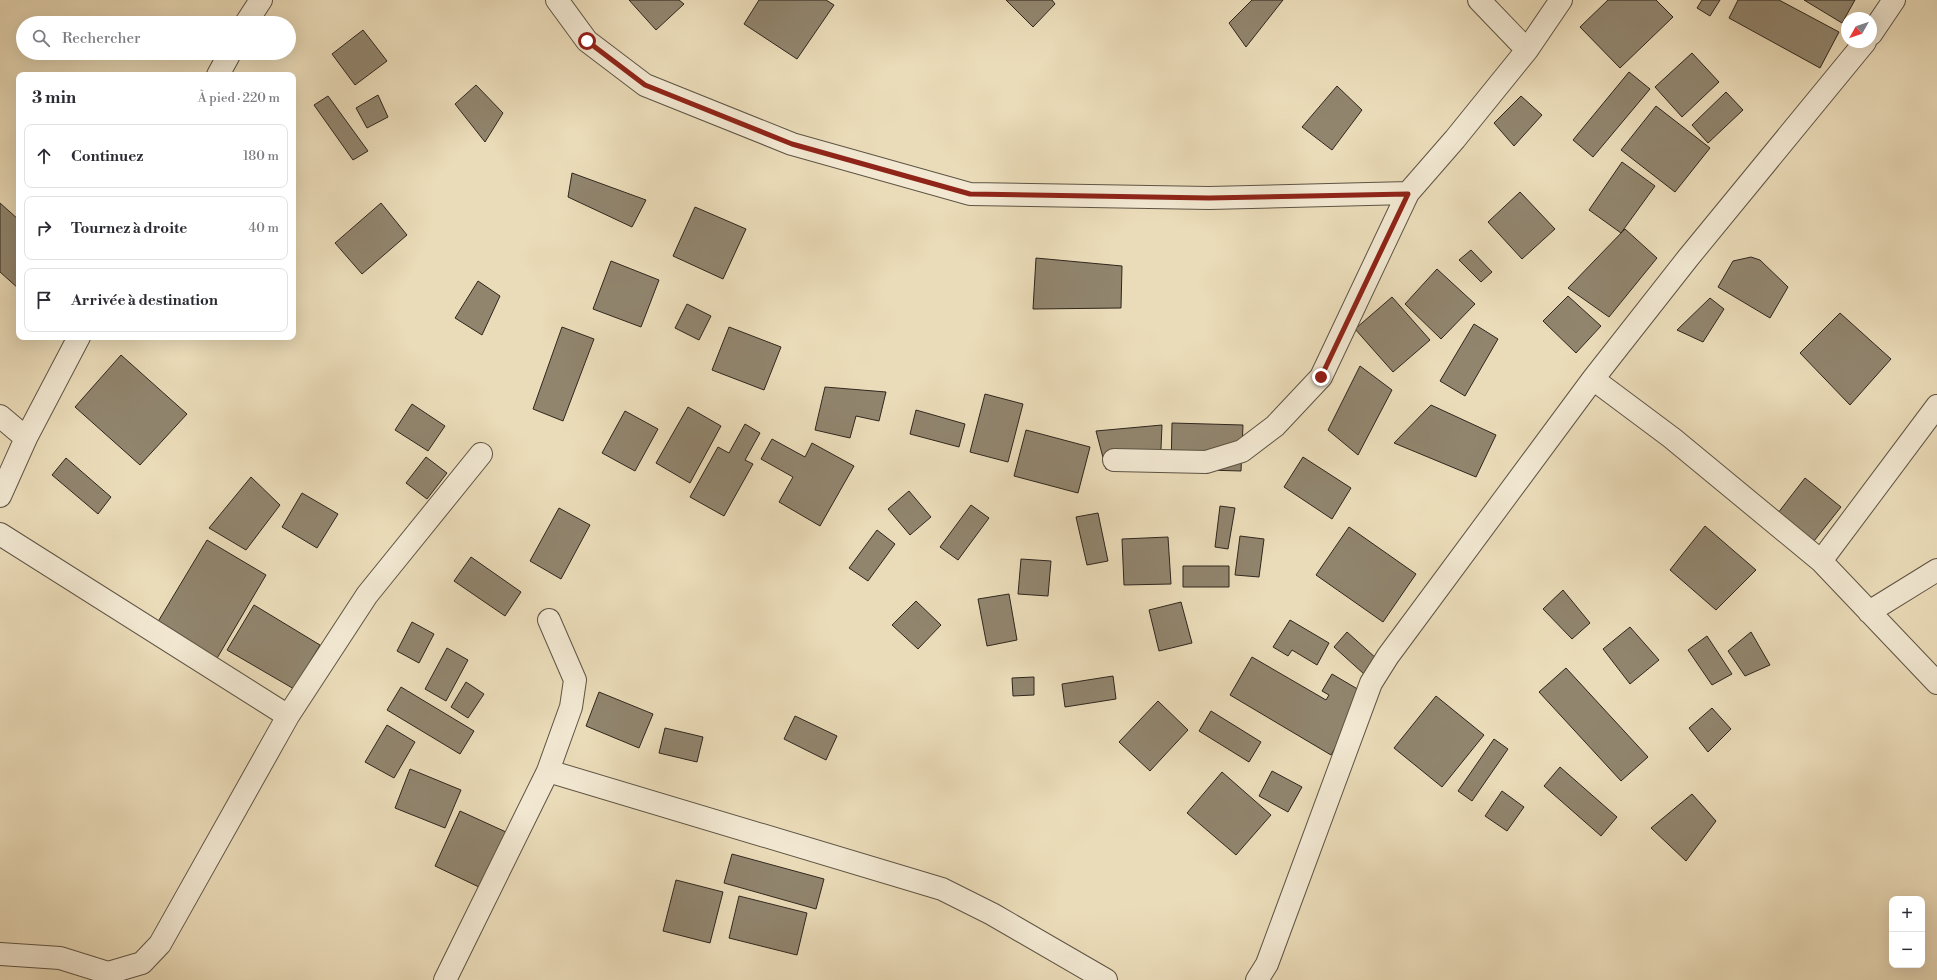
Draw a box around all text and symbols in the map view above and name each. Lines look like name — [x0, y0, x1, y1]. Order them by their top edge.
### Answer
north arrow — [1841, 12, 1877, 48]
search box — [16, 16, 296, 60]
icon: search — [30, 27, 52, 49]
text: Rechercher — [62, 29, 141, 48]
route start — [578, 32, 596, 50]
text: 3 min — [32, 87, 76, 109]
text: À pied · 220 m — [198, 90, 280, 106]
icon: ahead — [33, 145, 55, 167]
text: Continuez — [71, 147, 143, 166]
text: 180 m — [243, 148, 279, 164]
icon: right — [33, 217, 55, 239]
text: Tournez à droite — [71, 219, 187, 238]
text: 40 m — [249, 220, 279, 236]
icon: arrive — [33, 289, 55, 311]
text: Arrivée à destination — [71, 291, 218, 310]
route end — [1312, 368, 1330, 386]
map controls — [1889, 896, 1925, 968]
button: + — [1889, 896, 1925, 932]
button: − — [1889, 932, 1925, 968]

